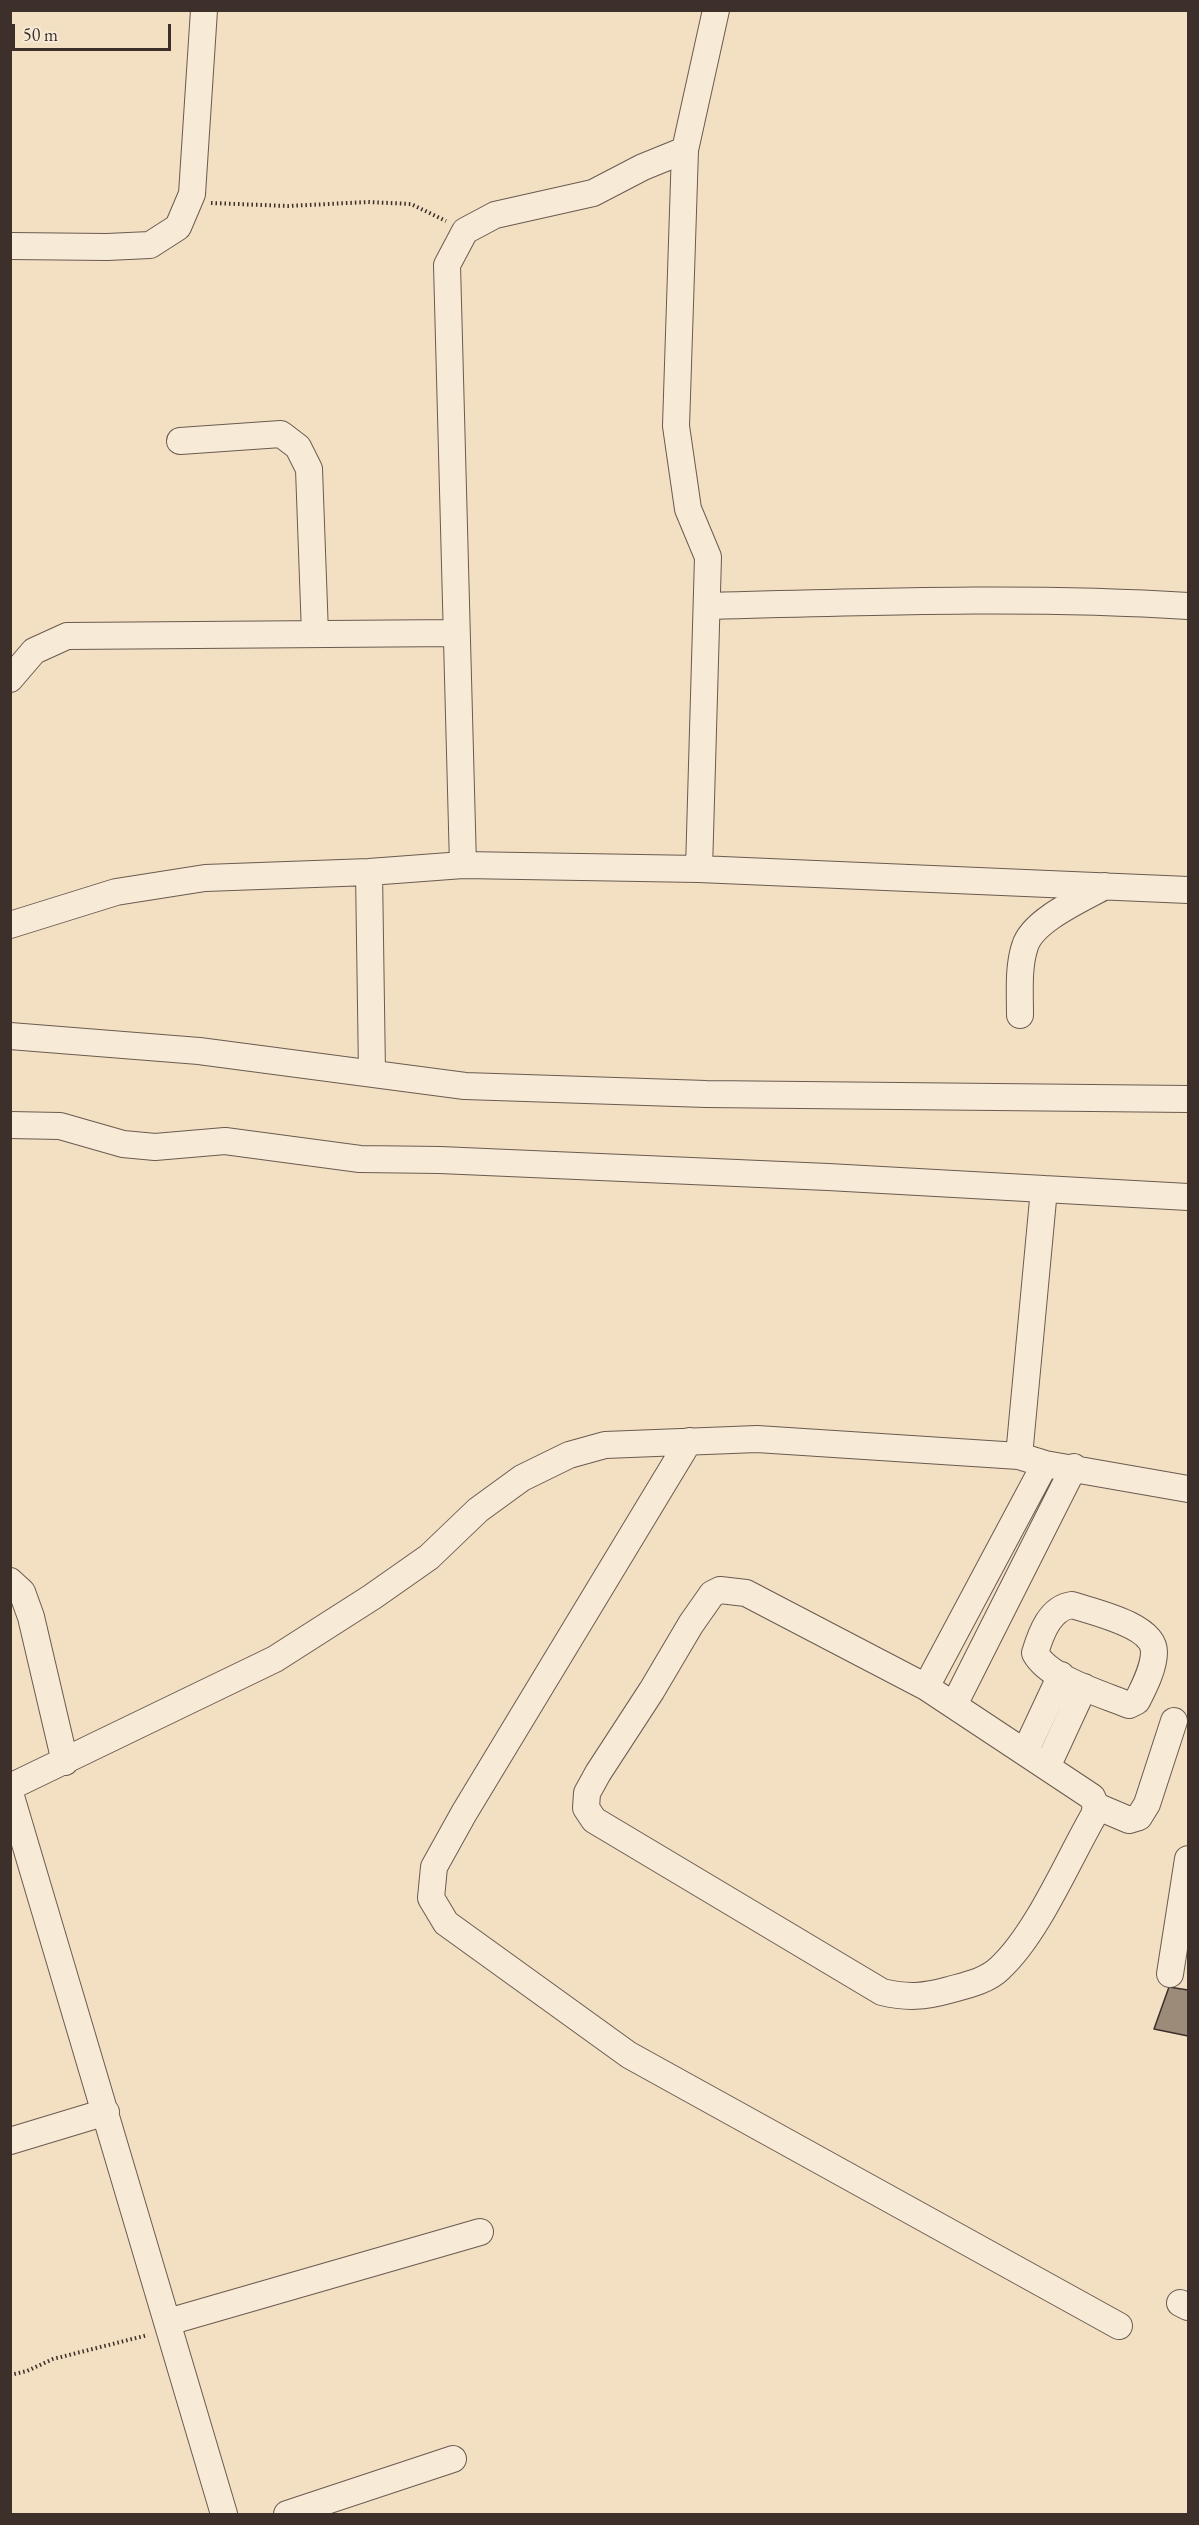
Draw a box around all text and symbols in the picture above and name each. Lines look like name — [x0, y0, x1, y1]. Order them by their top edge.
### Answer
scale bar — [15, 12, 174, 50]
text: 50 m — [23, 23, 58, 46]

